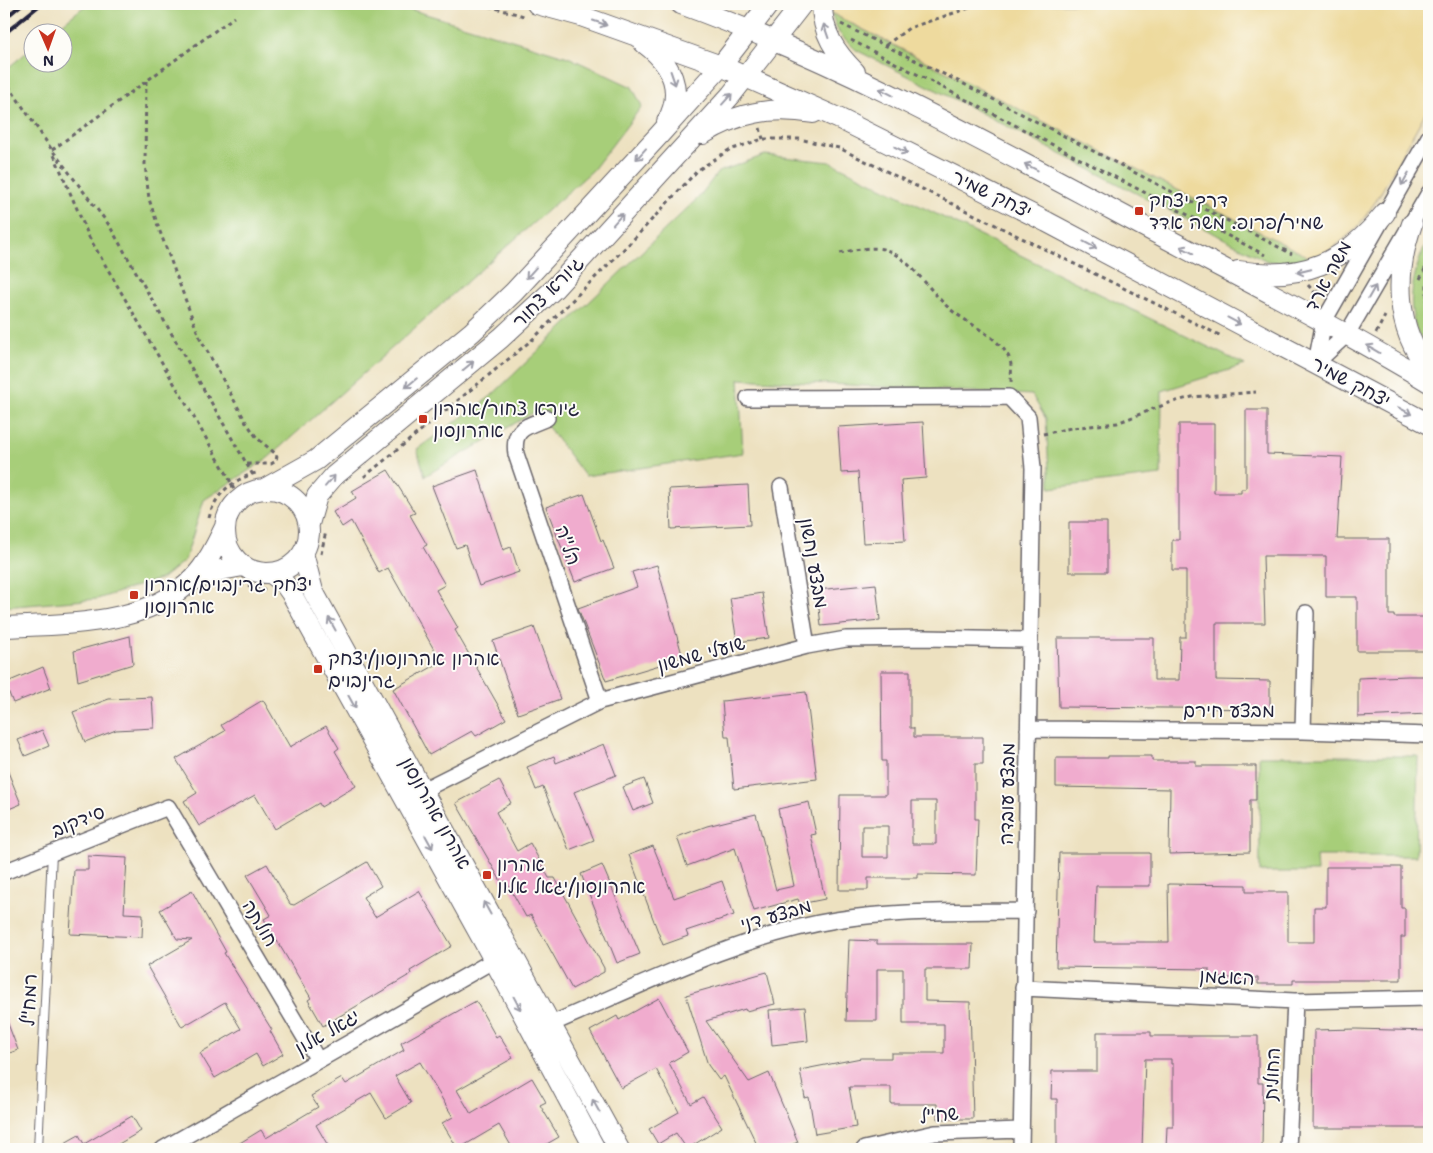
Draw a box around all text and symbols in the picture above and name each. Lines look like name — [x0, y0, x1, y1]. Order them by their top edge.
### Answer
one-way arrow — [592, 19, 607, 28]
north arrow — [22, 22, 72, 72]
one-way arrow — [821, 23, 831, 39]
text: N — [43, 52, 54, 70]
one-way arrow — [668, 70, 678, 86]
one-way arrow — [879, 87, 894, 97]
one-way arrow — [721, 93, 733, 106]
one-way arrow — [894, 145, 909, 155]
one-way arrow — [635, 148, 647, 161]
one-way arrow — [1023, 162, 1038, 172]
street label: יצחק שמיר — [948, 164, 1036, 224]
one-way arrow — [1399, 172, 1409, 186]
place label: דרך יצחק שמיר/פרופ. משה אדד — [1149, 188, 1323, 235]
marker: דרך יצחק שמיר/פרופ. משה אדד — [1133, 205, 1145, 217]
one-way arrow — [612, 212, 624, 225]
street label: משה ארד — [1299, 236, 1357, 316]
one-way arrow — [1082, 240, 1097, 250]
one-way arrow — [1180, 245, 1195, 255]
street label: גיורא צחור — [507, 251, 589, 333]
one-way arrow — [1296, 266, 1312, 276]
one-way arrow — [525, 267, 536, 280]
one-way arrow — [1368, 286, 1378, 300]
one-way arrow — [1226, 316, 1241, 326]
one-way arrow — [1367, 343, 1381, 353]
street label: יצחק שמיר — [1307, 351, 1395, 413]
one-way arrow — [461, 360, 474, 371]
one-way arrow — [405, 377, 418, 388]
place label: גיורא צחור/אהרון אהרונסון — [433, 396, 580, 443]
one-way arrow — [1397, 407, 1412, 416]
marker: גיורא צחור/אהרון אהרונסון — [417, 413, 429, 425]
one-way arrow — [324, 475, 336, 488]
street label: מבצע נחשון — [794, 516, 834, 610]
street label: הל"ה — [550, 522, 586, 568]
place label: יצחק גרינבוים/אהרון אהרונסון — [144, 572, 312, 619]
marker: יצחק גרינבוים/אהרון אהרונסון — [128, 589, 140, 601]
one-way arrow — [327, 617, 337, 632]
street label: שועלי שמשון — [654, 630, 748, 678]
place label: אהרון אהרונסון/יצחק גרינבוים — [328, 646, 500, 693]
marker: אהרון אהרונסון/יצחק גרינבוים — [312, 663, 324, 675]
one-way arrow — [347, 694, 357, 709]
street label: מבצע חירם — [1183, 698, 1275, 723]
street label: מבצע עובדה — [994, 743, 1020, 845]
street label: אהרון אהרונסון — [395, 752, 477, 874]
street label: סידקוב — [48, 799, 108, 843]
one-way arrow — [424, 834, 434, 849]
place label: אהרון אהרונסון/יגאל אלון — [497, 852, 646, 899]
marker: אהרון אהרונסון/יגאל אלון — [481, 869, 493, 881]
street label: מבצע דני — [738, 893, 814, 937]
street label: חולתה — [236, 895, 284, 951]
one-way arrow — [482, 901, 492, 915]
street label: האגמן — [1199, 963, 1255, 991]
street label: רמח"ל — [15, 973, 43, 1027]
one-way arrow — [513, 995, 522, 1010]
street label: יגאל אלון — [290, 1003, 364, 1061]
street label: החולית — [1258, 1047, 1286, 1102]
one-way arrow — [591, 1099, 601, 1114]
street label: שח"ל — [918, 1101, 960, 1129]

